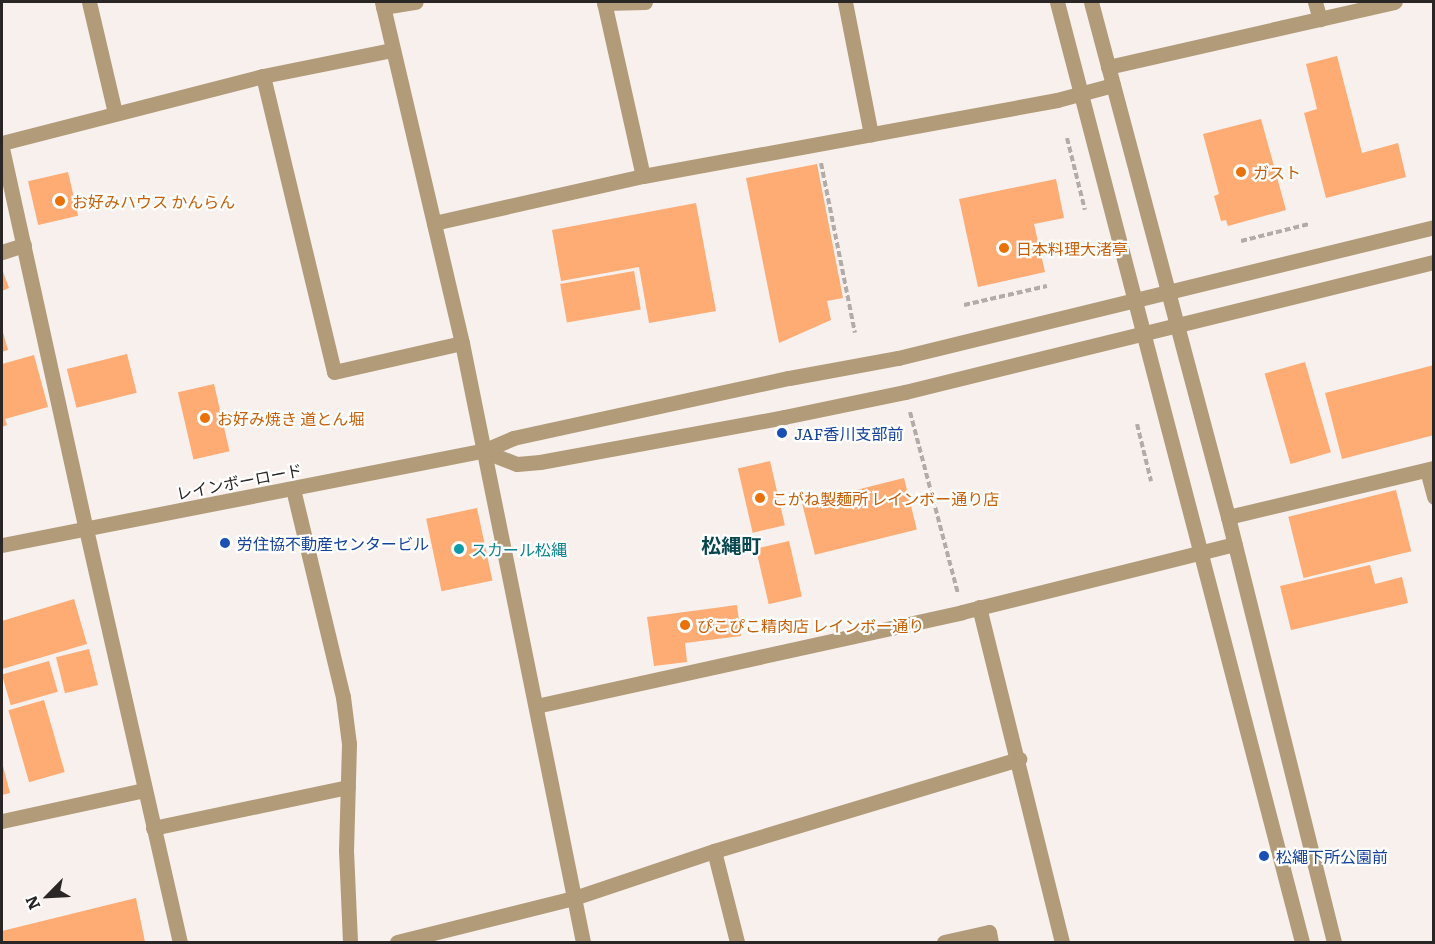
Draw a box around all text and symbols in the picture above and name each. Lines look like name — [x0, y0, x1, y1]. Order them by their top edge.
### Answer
place label: ガスト — [1253, 162, 1301, 182]
marker: ガスト — [1234, 165, 1248, 179]
place label: お好みハウス かんらん — [72, 191, 235, 211]
marker: お好みハウス かんらん — [53, 194, 67, 208]
place label: 日本料理大渚亭 — [1016, 238, 1128, 258]
marker: 日本料理大渚亭 — [997, 241, 1011, 255]
place label: お好み焼き 道とん堀 — [217, 408, 364, 428]
marker: お好み焼き 道とん堀 — [198, 411, 212, 425]
place label: JAF香川支部前 — [794, 423, 903, 443]
marker: JAF香川支部前 — [775, 426, 789, 440]
street label: レインボーロード — [174, 459, 304, 503]
place label: こがね製麺所 レインボー通り店 — [772, 488, 999, 508]
marker: こがね製麺所 レインボー通り店 — [753, 491, 767, 505]
district label: 松縄町 — [701, 532, 761, 556]
place label: 労住協不動産センタービル — [237, 533, 429, 553]
marker: 労住協不動産センタービル — [218, 536, 232, 550]
place label: スカール松縄 — [471, 539, 567, 559]
marker: スカール松縄 — [452, 542, 466, 556]
place label: ぴこぴこ精肉店 レインボー通り — [697, 615, 924, 635]
marker: ぴこぴこ精肉店 レインボー通り — [678, 618, 692, 632]
place label: 松繩下所公園前 — [1276, 846, 1388, 866]
marker: 松繩下所公園前 — [1257, 849, 1271, 863]
north arrow — [18, 866, 78, 926]
text: N — [18, 892, 45, 914]

